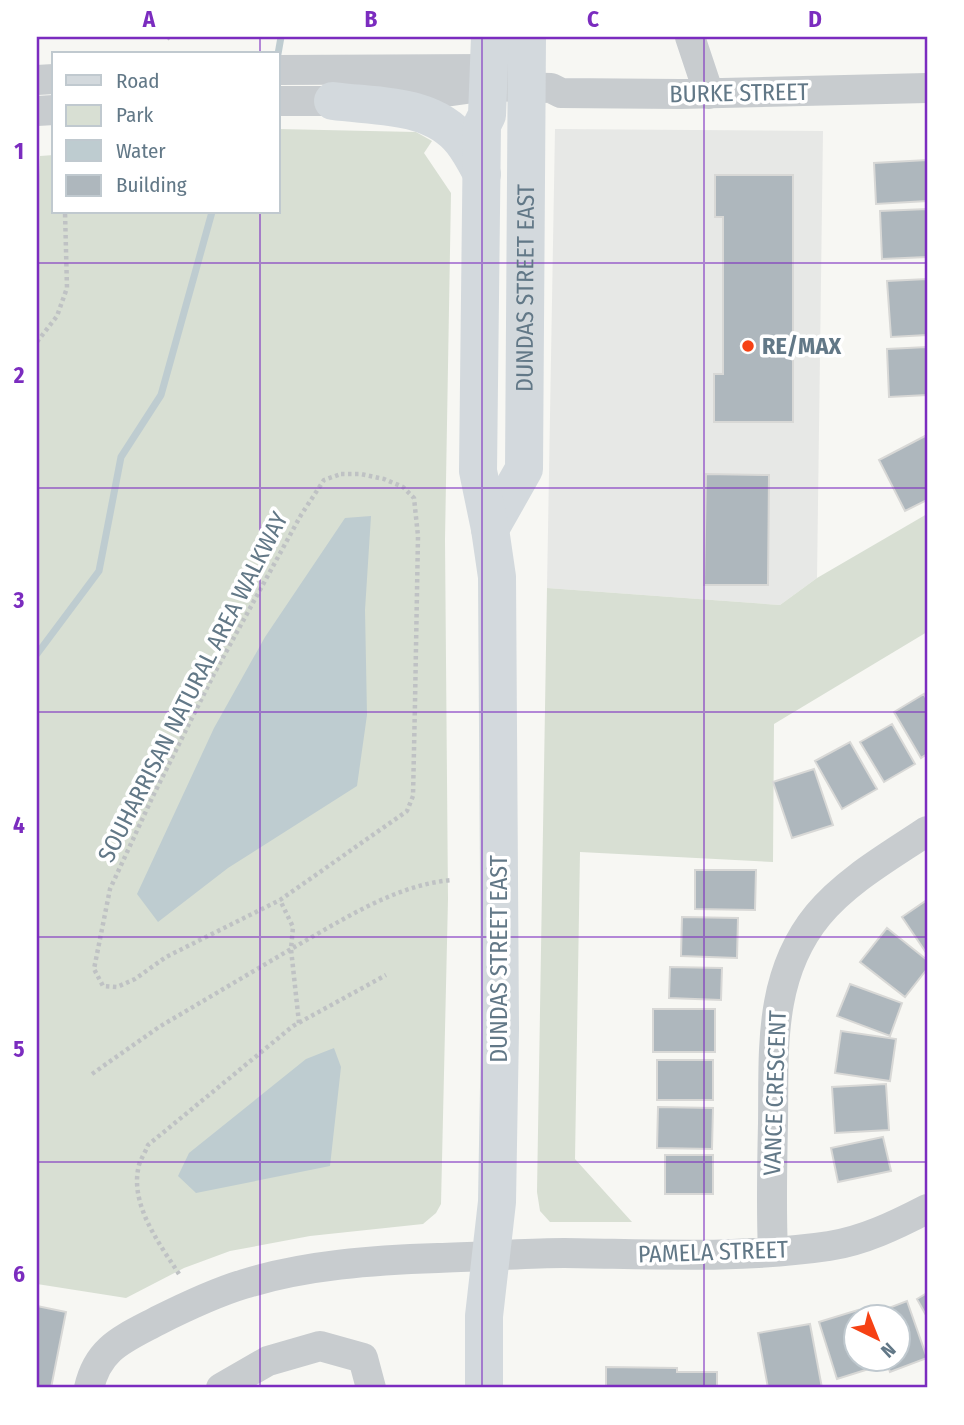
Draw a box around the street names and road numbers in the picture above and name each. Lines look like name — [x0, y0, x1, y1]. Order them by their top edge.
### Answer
street label: BURKE STREET — [669, 78, 809, 108]
street label: DUNDAS STREET EAST — [511, 184, 540, 392]
street label: SOUHARRISAN NATURAL AREA WALKWAY — [92, 507, 294, 867]
street label: DUNDAS STREET EAST — [485, 855, 513, 1063]
street label: VANCE CRESCENT — [758, 1010, 792, 1176]
street label: PAMELA STREET — [637, 1235, 789, 1269]

